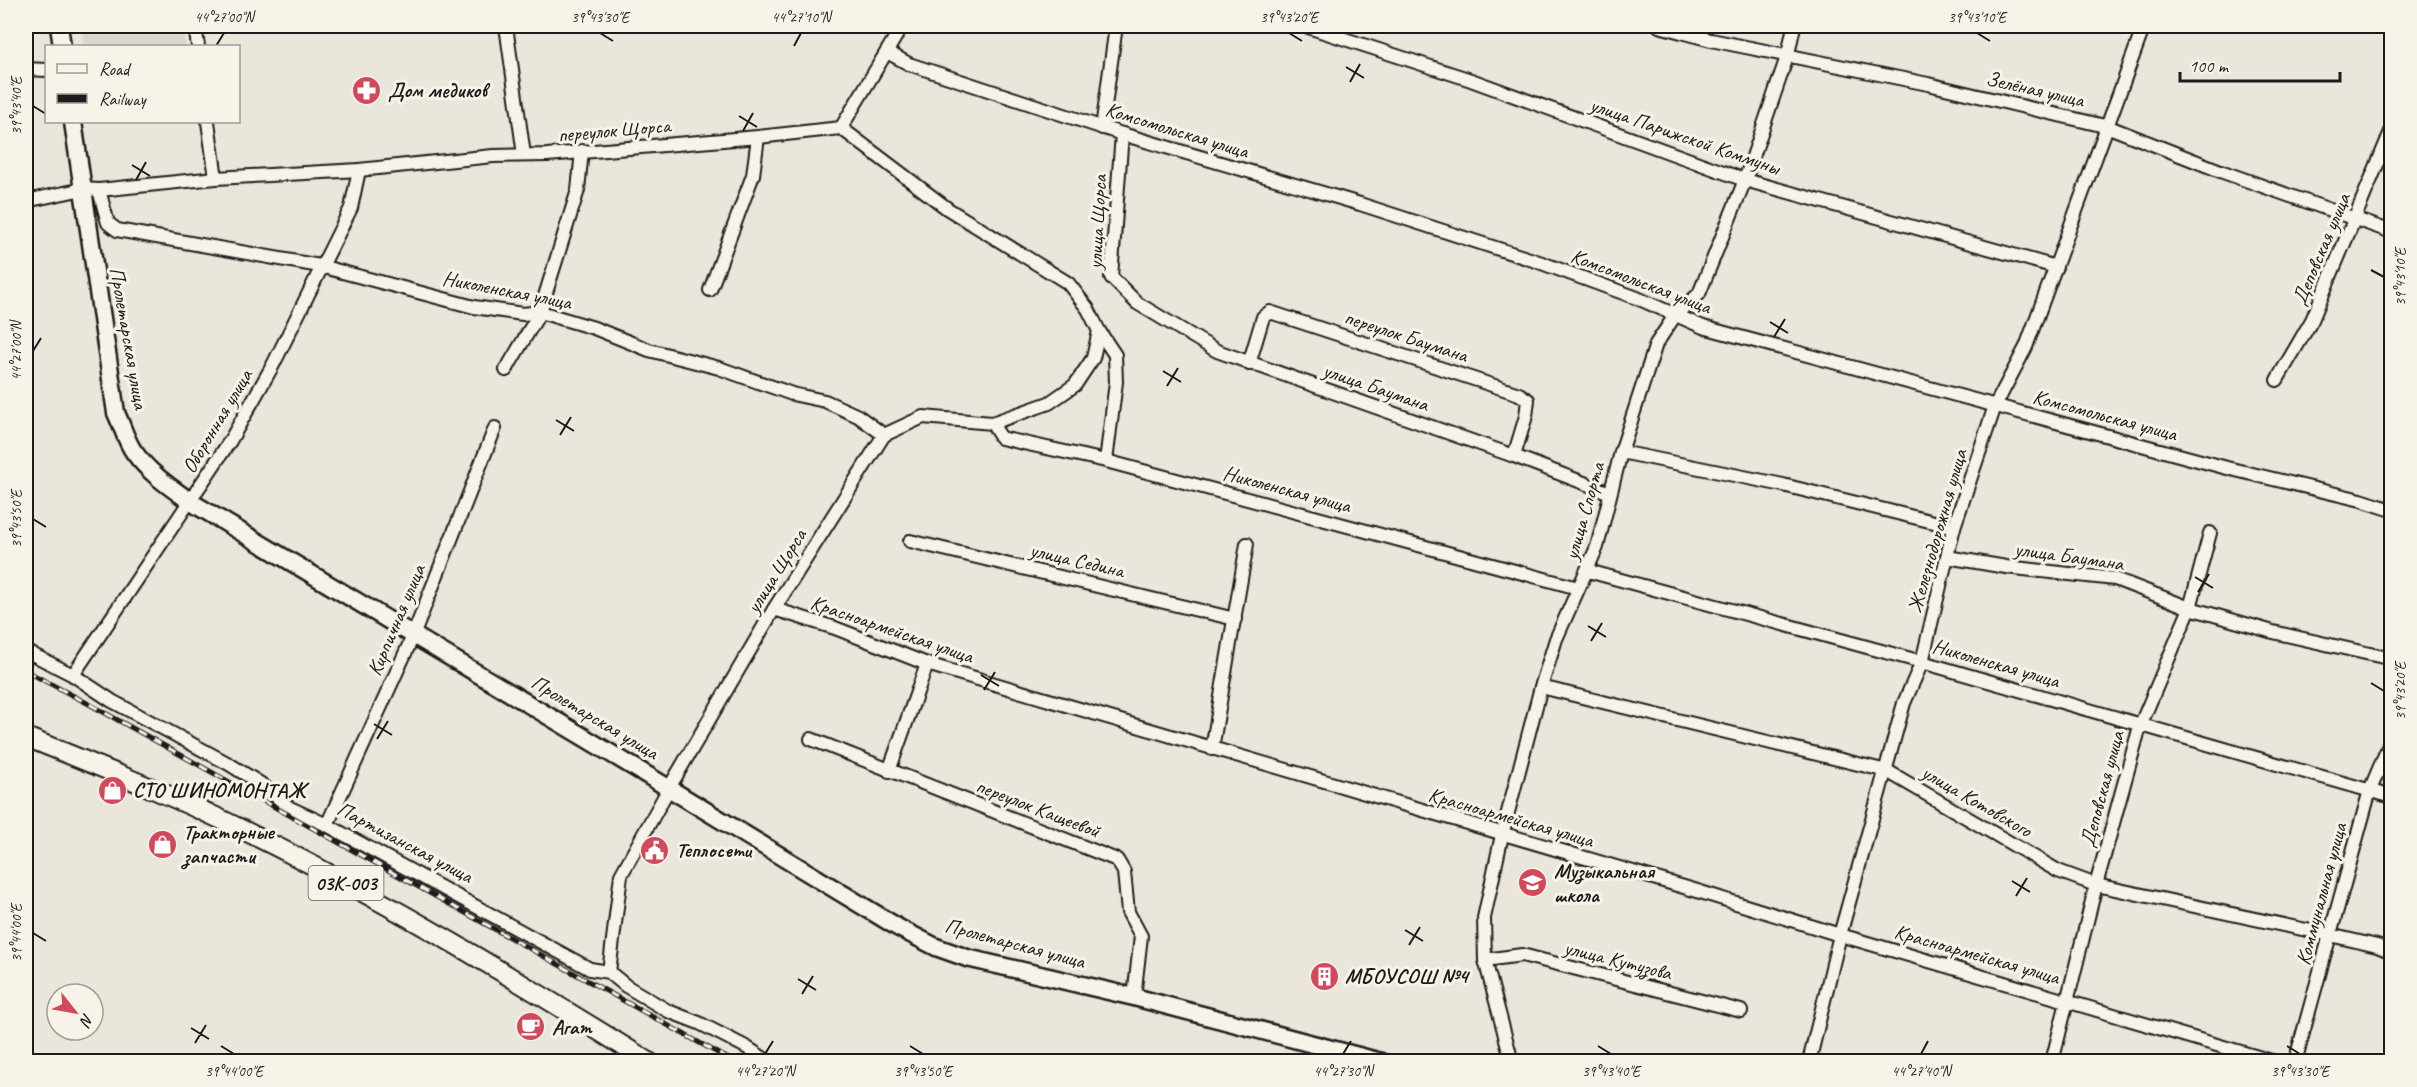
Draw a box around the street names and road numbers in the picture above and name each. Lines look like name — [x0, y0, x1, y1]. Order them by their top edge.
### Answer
street label: Зелёная улица — [1983, 65, 2088, 113]
street label: улица Парижской Коммуны — [1585, 91, 1785, 181]
street label: Комсомольская улица — [1102, 96, 1253, 165]
street label: переулок Щорса — [557, 112, 674, 148]
street label: улица Щорса — [1081, 173, 1113, 272]
street label: Деповская улица — [2286, 187, 2357, 309]
street label: Комсомольская улица — [1567, 242, 1716, 320]
street label: Пролетарская улица — [104, 265, 155, 413]
street label: Николенская улица — [440, 265, 575, 316]
street label: переулок Баумана — [1341, 304, 1472, 369]
street label: улица Баумана — [1318, 356, 1434, 418]
street label: Оборонная улица — [176, 363, 259, 478]
street label: Комсомольская улица — [2030, 383, 2181, 447]
street label: Железнодорожная улица — [1901, 444, 1973, 616]
street label: улица Спорта — [1557, 458, 1611, 565]
street label: Николенская улица — [1220, 460, 1355, 519]
street label: улица Щорса — [739, 523, 813, 620]
street label: улица Баумана — [2011, 535, 2127, 577]
street label: улица Седина — [1025, 536, 1129, 584]
street label: Кирпичная улица — [361, 559, 432, 679]
street label: Красноармейская улица — [807, 589, 978, 670]
street label: Николенская улица — [1930, 632, 2064, 694]
street label: Пролетарская улица — [527, 669, 665, 766]
street label: Деповская улица — [2074, 726, 2130, 850]
street label: улица Котовского — [1915, 758, 2038, 844]
street label: переулок Кащеевой — [972, 772, 1105, 844]
street label: Красноармейская улица — [1426, 781, 1598, 853]
street label: Партизанская улица — [333, 795, 479, 889]
street label: Коммунальная улица — [2290, 819, 2353, 968]
road number: 03К-003 — [308, 866, 384, 900]
street label: Пролетарская улица — [942, 912, 1089, 975]
street label: Красноармейская улица — [1892, 918, 2064, 990]
street label: улица Кутузова — [1559, 934, 1676, 987]

